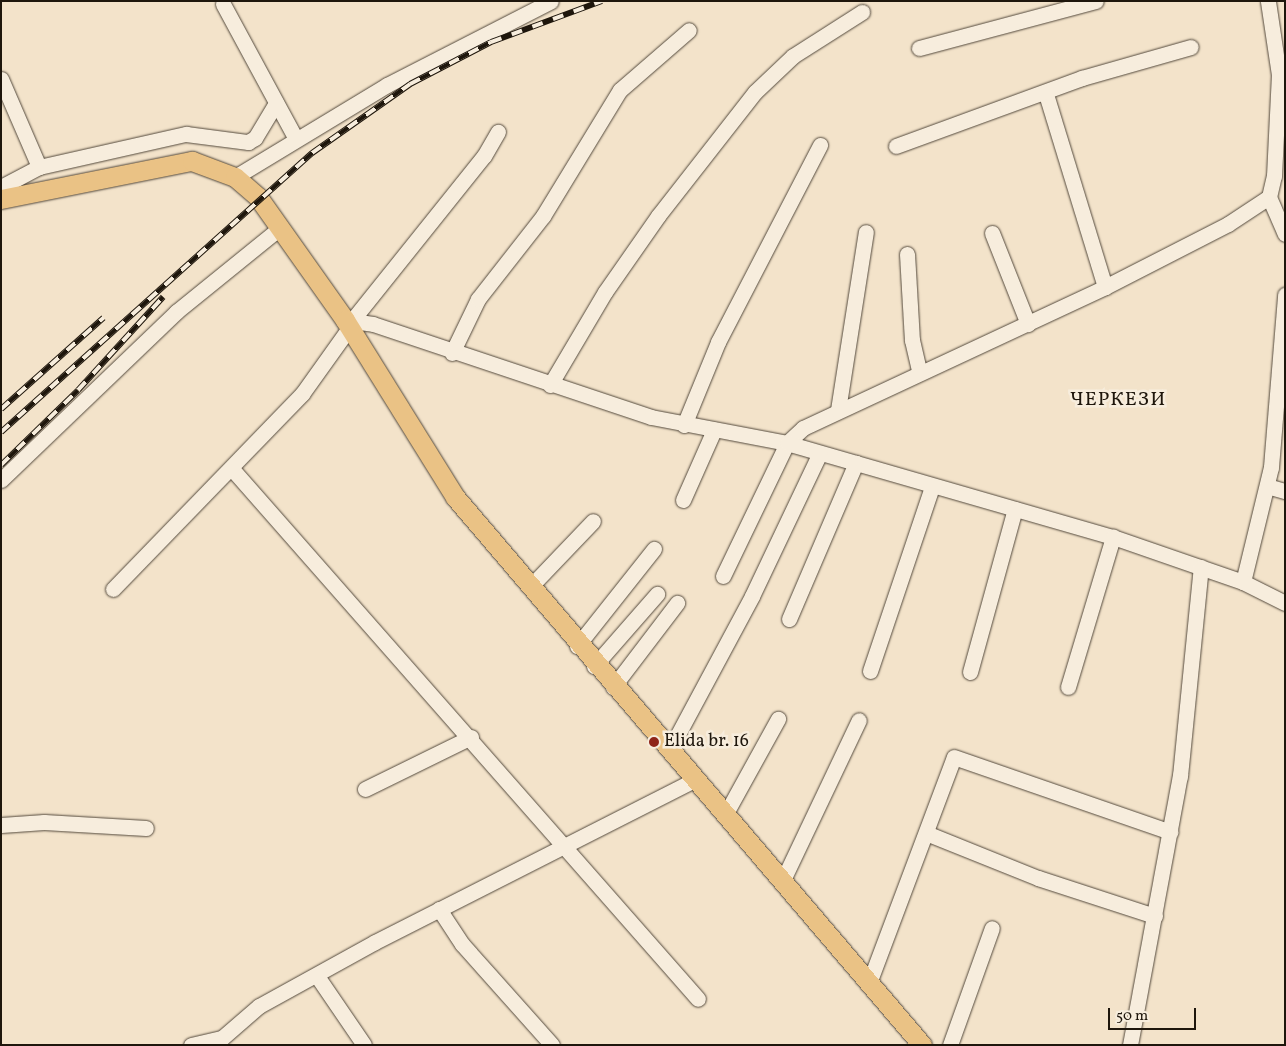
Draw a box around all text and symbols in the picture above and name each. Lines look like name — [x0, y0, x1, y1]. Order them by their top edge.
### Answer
district label: ЧЕРКЕЗИ — [1069, 388, 1167, 412]
place label: Elida br. 16 — [664, 731, 749, 753]
marker: Elida br. 16 — [648, 736, 660, 748]
scale bar — [1111, 998, 1198, 1030]
text: 50 m — [1116, 1006, 1148, 1027]

